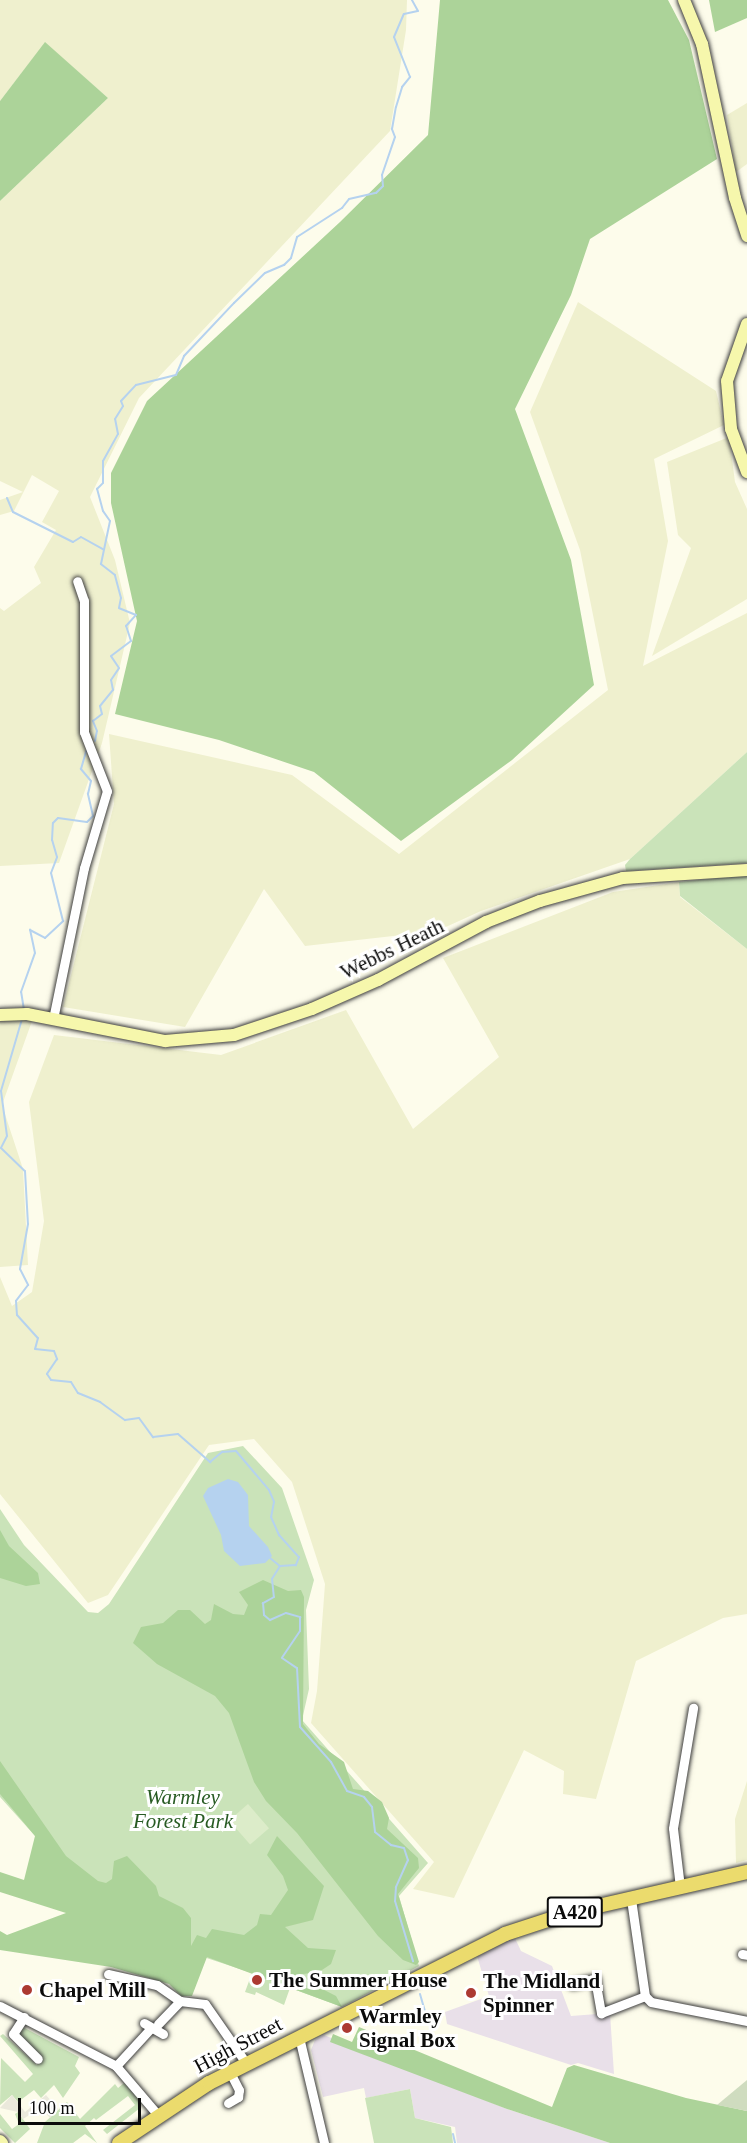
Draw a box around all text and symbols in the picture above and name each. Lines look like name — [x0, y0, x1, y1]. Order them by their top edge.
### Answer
street label: Webbs Heath — [336, 913, 448, 985]
park label: Warmley Forest Park — [133, 1784, 233, 1834]
road number: A420 — [546, 1895, 604, 1929]
place label: The Summer House — [269, 1967, 448, 1993]
place label: The Midland Spinner — [483, 1968, 600, 2018]
marker: The Summer House — [250, 1973, 264, 1987]
place label: Chapel Mill — [39, 1977, 146, 2003]
marker: Chapel Mill — [20, 1983, 34, 1997]
marker: The Midland Spinner — [464, 1986, 478, 2000]
place label: Warmley Signal Box — [359, 2003, 455, 2053]
street label: High Street — [190, 2011, 286, 2079]
marker: Warmley Signal Box — [340, 2021, 354, 2035]
scale bar — [21, 2086, 144, 2124]
text: 100 m — [29, 2098, 75, 2118]

